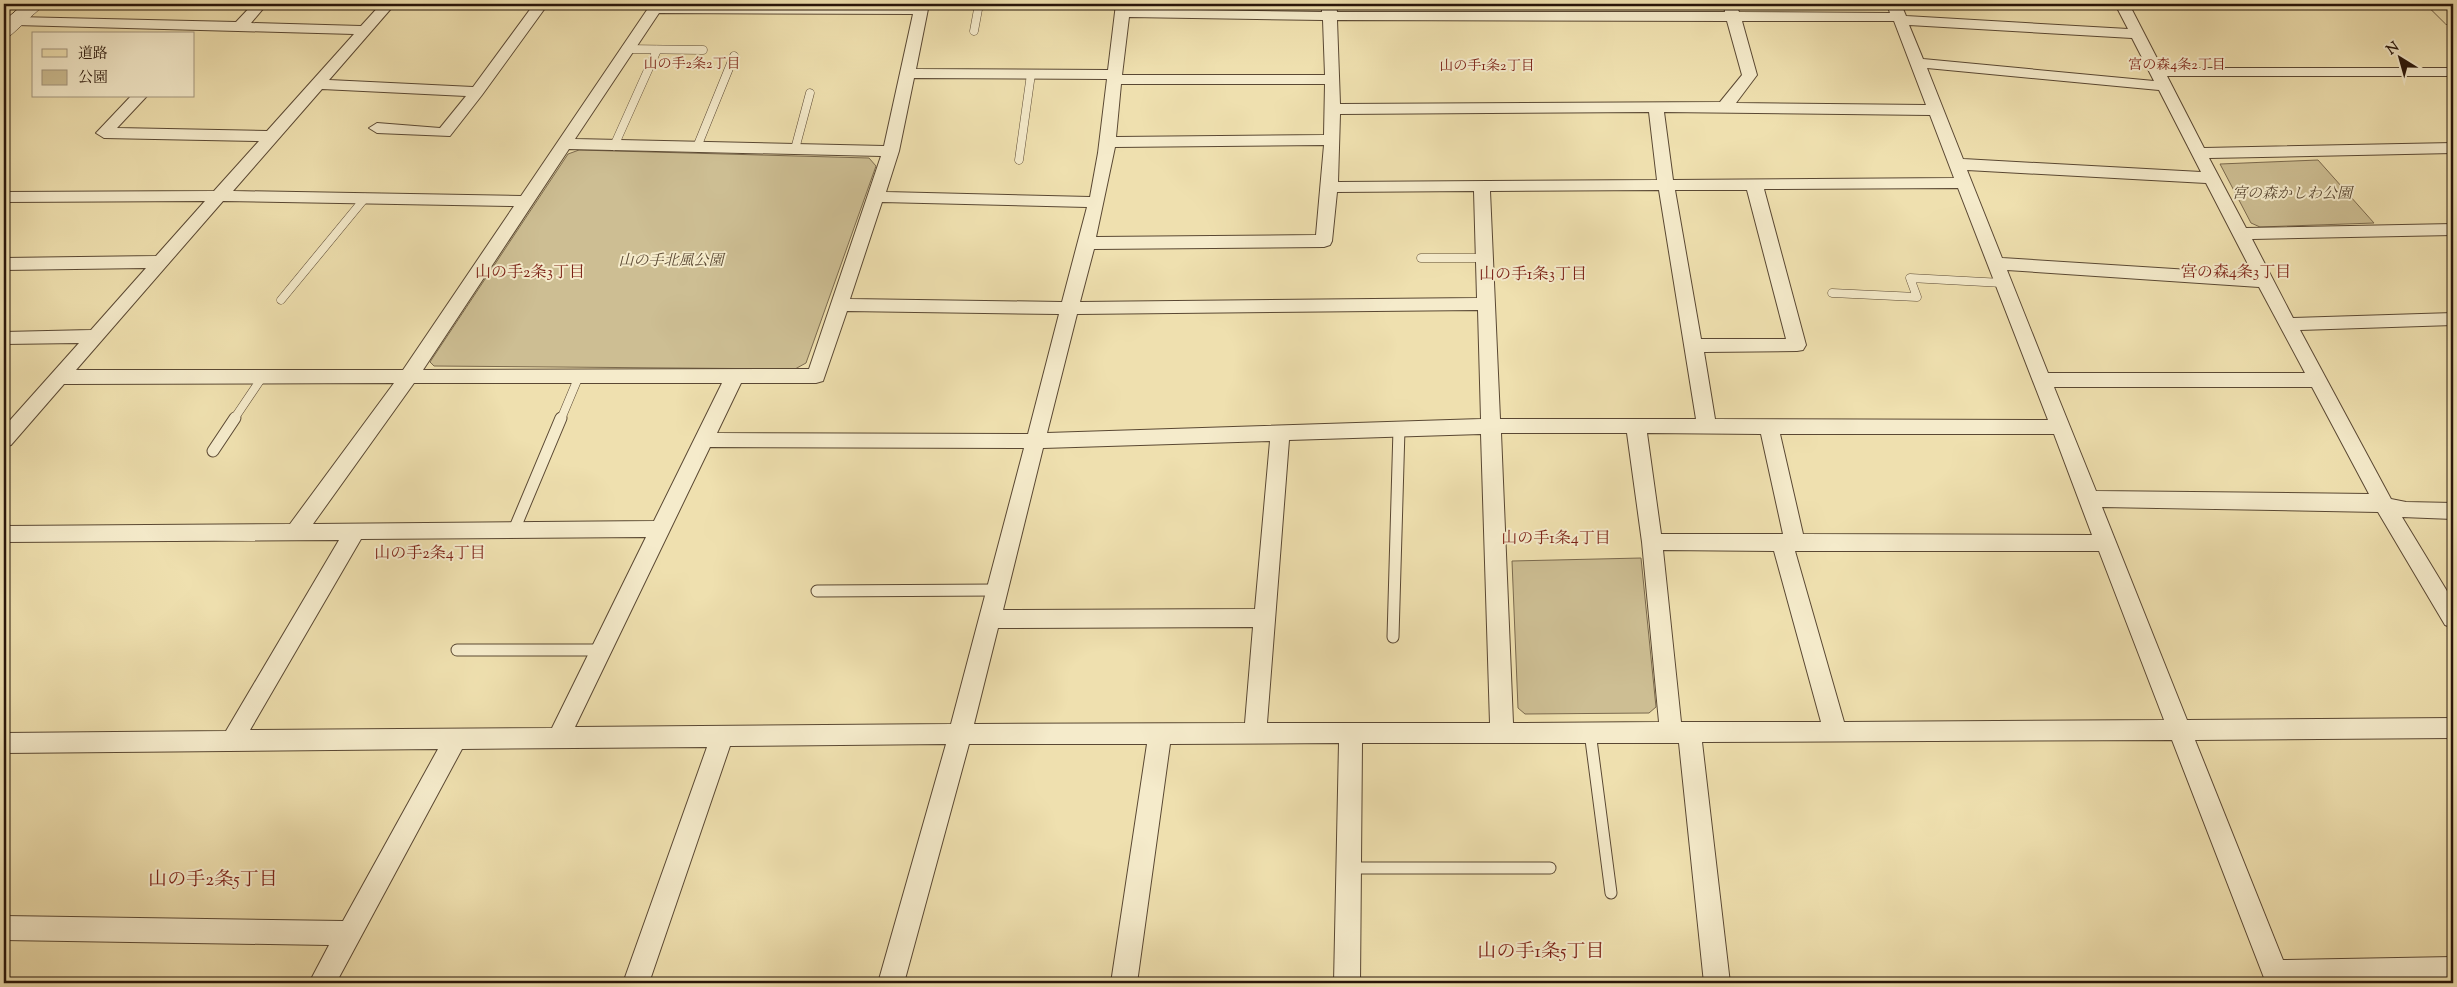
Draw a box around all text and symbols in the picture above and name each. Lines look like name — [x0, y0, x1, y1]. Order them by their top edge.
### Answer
legend — [32, 32, 195, 98]
north arrow — [2374, 32, 2424, 82]
text: N — [2383, 38, 2404, 61]
text: 道路 — [78, 44, 108, 65]
district label: 山の手2条2丁目 — [643, 55, 741, 75]
district label: 宮の森4条2丁目 — [2128, 56, 2226, 76]
district label: 山の手1条2丁目 — [1439, 57, 1535, 77]
text: 公園 — [78, 68, 108, 89]
park label: 宮の森かしわ公園 — [2232, 184, 2355, 205]
park label: 山の手北風公園 — [618, 251, 726, 272]
district label: 山の手2条3丁目 — [475, 262, 585, 285]
district label: 宮の森4条3丁目 — [2181, 262, 2291, 285]
district label: 山の手1条3丁目 — [1479, 264, 1587, 287]
district label: 山の手1条4丁目 — [1501, 528, 1611, 551]
district label: 山の手2条4丁目 — [374, 543, 486, 566]
district label: 山の手2条5丁目 — [148, 867, 278, 894]
district label: 山の手1条5丁目 — [1478, 939, 1604, 966]

